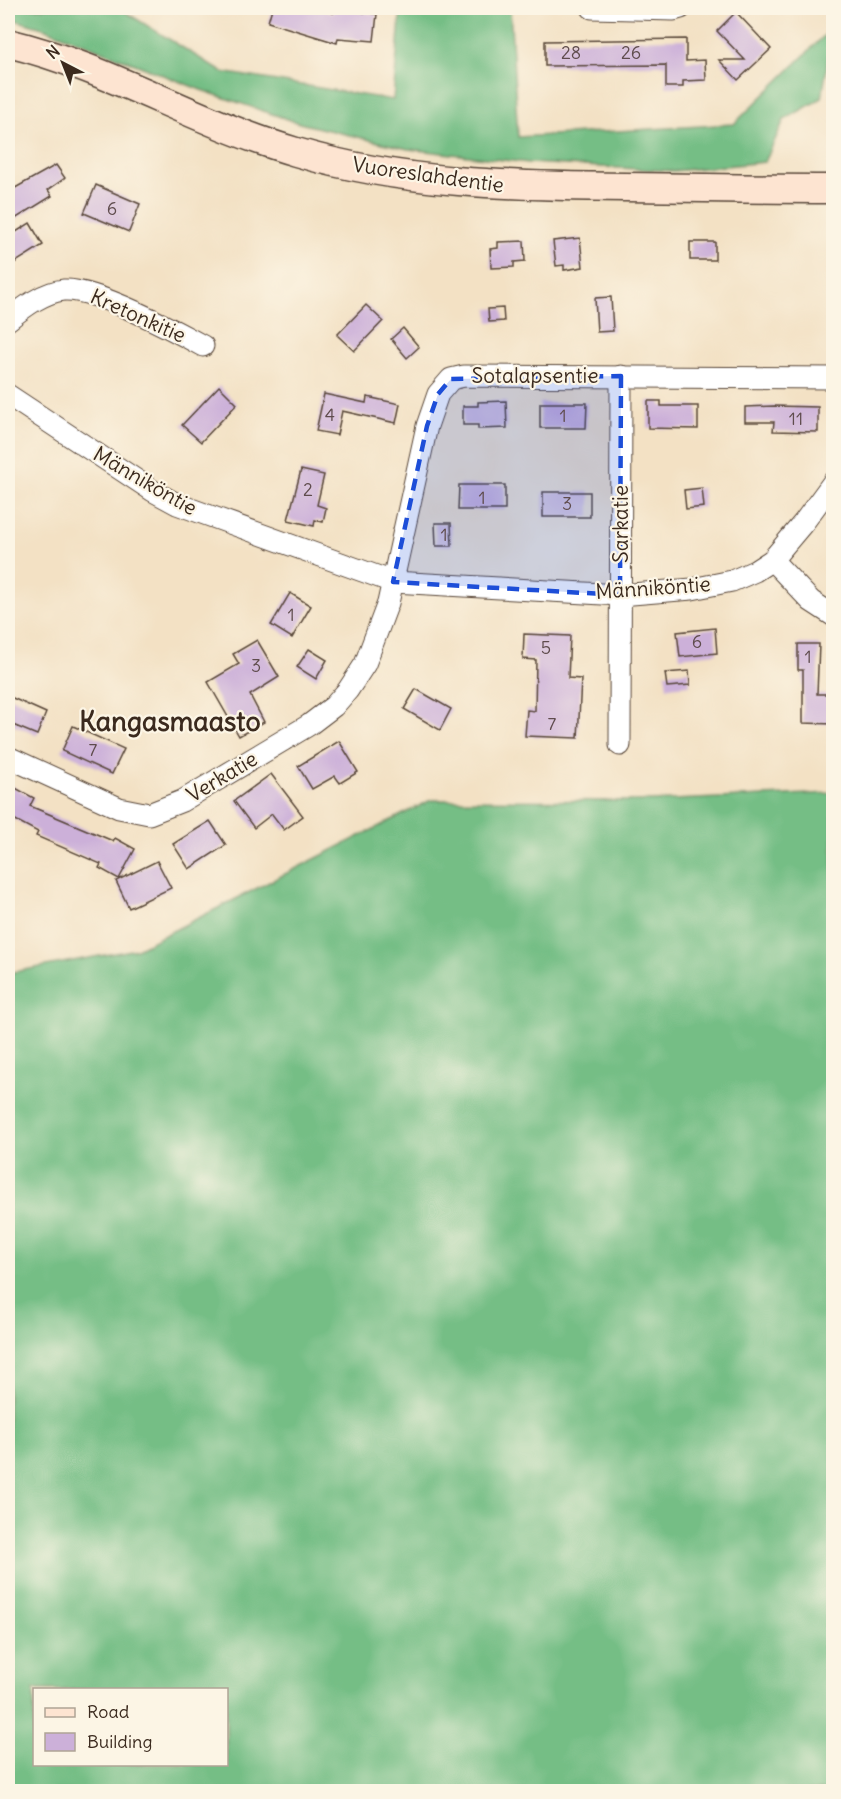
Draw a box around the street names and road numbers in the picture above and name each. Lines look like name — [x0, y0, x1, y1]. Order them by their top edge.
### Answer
street label: Vuoreslahdentie — [351, 151, 506, 199]
street label: Kretonkitie — [86, 283, 190, 349]
street label: Sotalapsentie — [471, 362, 599, 389]
street label: Männiköntie — [89, 440, 202, 521]
street label: Sarkatie — [607, 485, 634, 563]
street label: Männiköntie — [594, 570, 711, 605]
street label: Verkatie — [181, 745, 262, 808]

